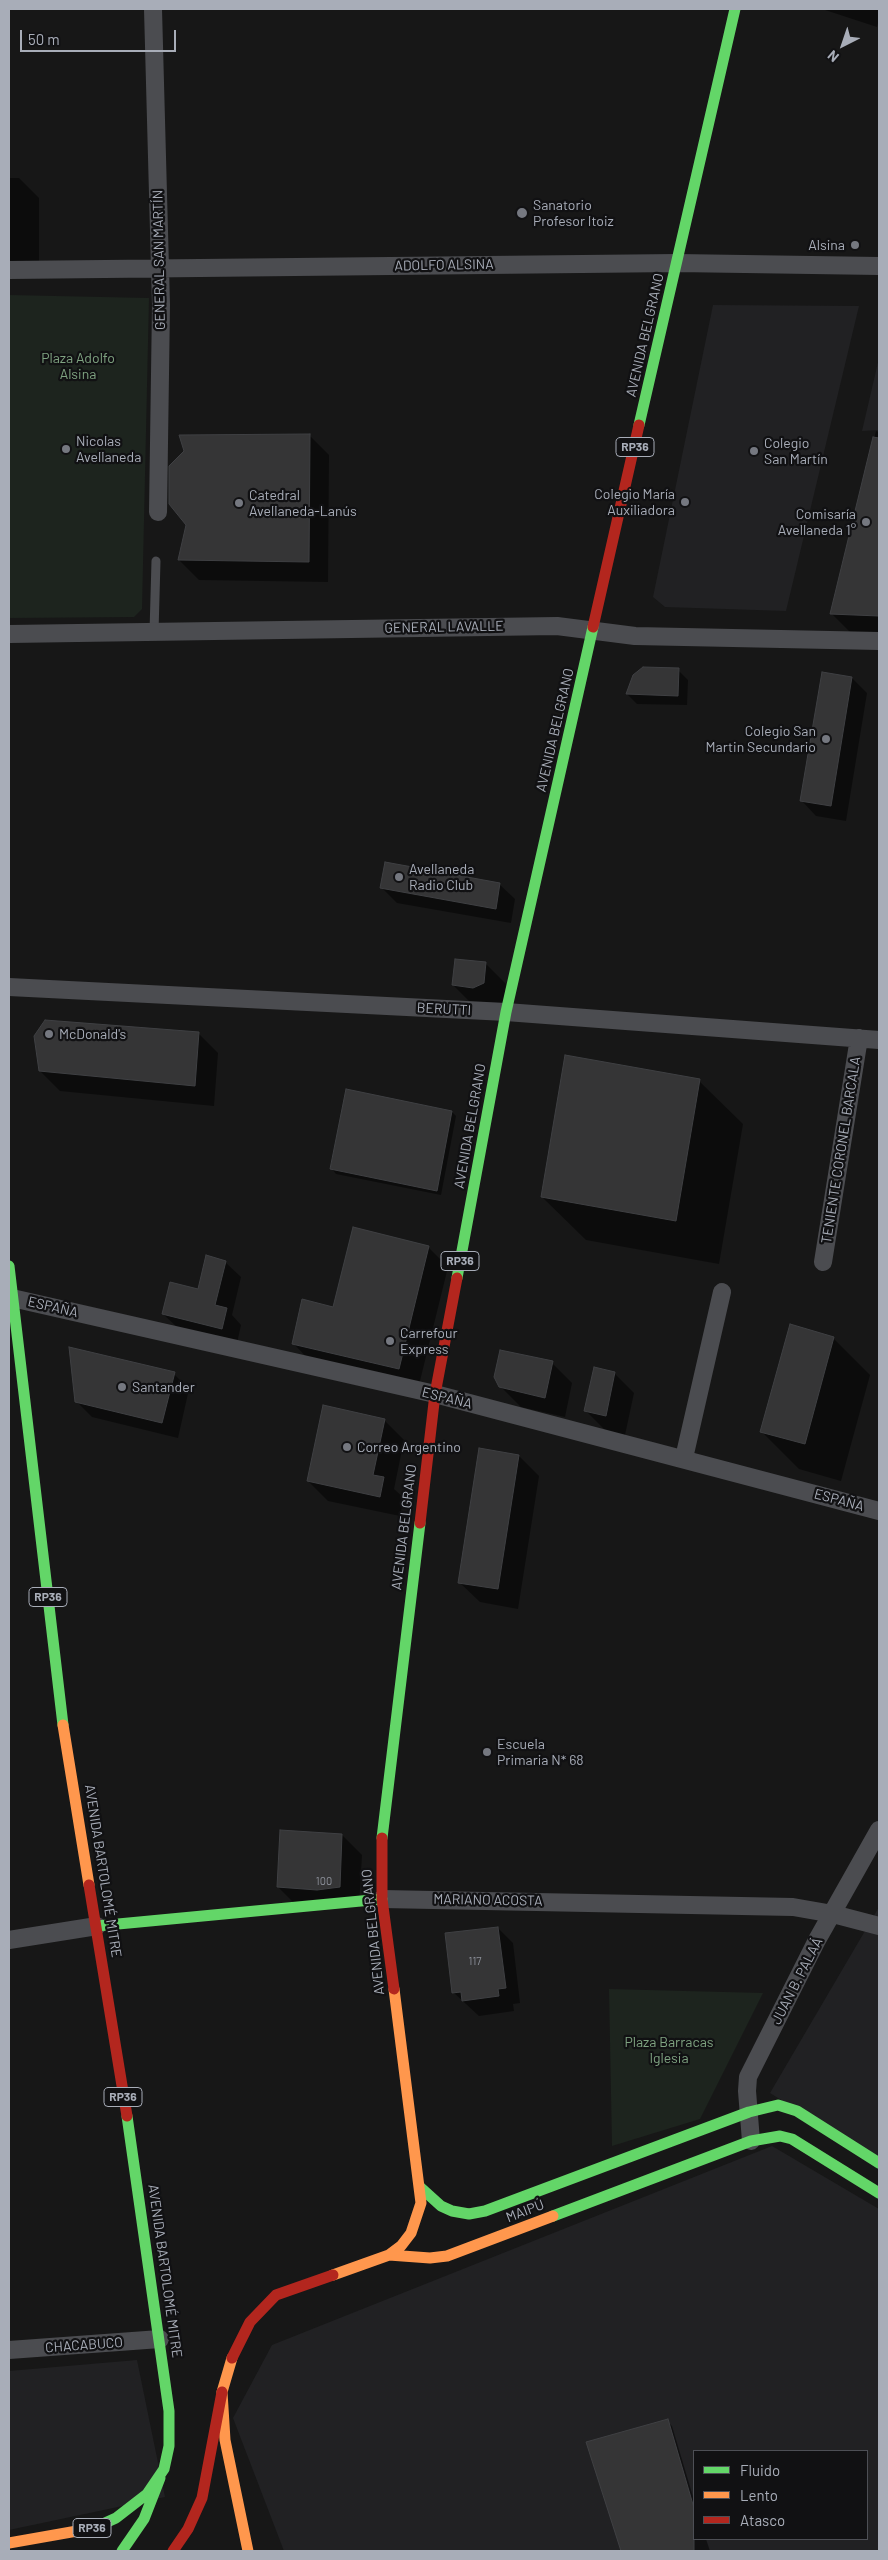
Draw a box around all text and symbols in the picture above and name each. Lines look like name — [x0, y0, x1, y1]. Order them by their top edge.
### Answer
scale bar — [22, 20, 179, 52]
north arrow — [818, 20, 868, 70]
text: 50 m — [28, 30, 60, 48]
text: N — [824, 47, 842, 66]
street label: GENERAL SAN MARTÍN — [149, 190, 169, 330]
place label: Sanatorio Profesor Itoiz — [533, 197, 614, 230]
marker: Sanatorio Profesor Itoiz — [515, 206, 529, 220]
place label: Alsina — [808, 237, 845, 253]
marker: Alsina — [849, 239, 861, 251]
street label: ADOLFO ALSINA — [394, 256, 494, 274]
street label: AVENIDA BELGRANO — [623, 271, 667, 399]
park label: Plaza Adolfo Alsina — [41, 350, 115, 382]
place label: Nicolas Avellaneda — [76, 433, 141, 466]
place label: Colegio San Martín — [764, 435, 828, 468]
road number: RP36 — [616, 438, 654, 457]
marker: Nicolas Avellaneda — [60, 443, 72, 455]
marker: Colegio San Martín — [748, 445, 760, 457]
place label: Colegio María Auxiliadora — [594, 486, 675, 518]
place label: Catedral Avellaneda-Lanús — [249, 487, 357, 520]
marker: Colegio María Auxiliadora — [679, 496, 691, 508]
marker: Catedral Avellaneda-Lanús — [233, 497, 245, 509]
place label: Comisaría Avellaneda 1° — [778, 506, 856, 538]
marker: Comisaría Avellaneda 1° — [860, 516, 872, 528]
street label: GENERAL LAVALLE — [384, 618, 504, 636]
street label: AVENIDA BELGRANO — [533, 666, 577, 794]
place label: Colegio San Martin Secundario — [706, 723, 816, 756]
marker: Colegio San Martin Secundario — [820, 733, 832, 745]
place label: Avellaneda Radio Club — [409, 861, 474, 894]
marker: Avellaneda Radio Club — [393, 871, 405, 883]
street label: BERUTTI — [416, 999, 472, 1019]
place label: McDonald's — [59, 1026, 126, 1042]
marker: McDonald's — [43, 1028, 55, 1040]
street label: TENIENTE CORONEL BARCALA — [818, 1055, 864, 1245]
street label: AVENIDA BELGRANO — [451, 1062, 489, 1190]
road number: RP36 — [441, 1252, 479, 1270]
street label: ESPAÑA — [26, 1293, 80, 1321]
place label: Carrefour Express — [400, 1325, 458, 1358]
marker: Carrefour Express — [384, 1335, 396, 1347]
place label: Santander — [132, 1379, 195, 1395]
marker: Santander — [116, 1381, 128, 1393]
street label: ESPAÑA — [420, 1384, 474, 1412]
place label: Correo Argentino — [357, 1439, 461, 1455]
marker: Correo Argentino — [341, 1441, 353, 1453]
street label: AVENIDA BELGRANO — [388, 1463, 420, 1591]
street label: ESPAÑA — [812, 1485, 866, 1515]
road number: RP36 — [29, 1588, 67, 1606]
place label: Escuela Primaria N* 68 — [497, 1736, 584, 1768]
marker: Escuela Primaria N* 68 — [481, 1746, 493, 1758]
street label: AVENIDA BARTOLOMÉ MITRE — [81, 1783, 125, 1959]
street label: AVENIDA BELGRANO — [358, 1868, 388, 1996]
house number: 100 — [316, 1874, 332, 1888]
street label: MARIANO ACOSTA — [433, 1891, 543, 1909]
street label: JUAN B. PALAÁ — [768, 1935, 826, 2027]
house number: 117 — [469, 1954, 481, 1968]
park label: Plaza Barracas Iglesia — [624, 2034, 714, 2066]
road number: RP36 — [104, 2088, 142, 2106]
street label: AVENIDA BARTOLOMÉ MITRE — [144, 2183, 186, 2359]
street label: MAIPÚ — [504, 2196, 546, 2226]
street label: CHACABUCO — [45, 2334, 123, 2356]
legend — [693, 2450, 868, 2540]
text: Fluido — [740, 2461, 780, 2479]
text: Lento — [740, 2486, 778, 2504]
text: Atasco — [740, 2511, 785, 2529]
road number: RP36 — [73, 2518, 111, 2538]

